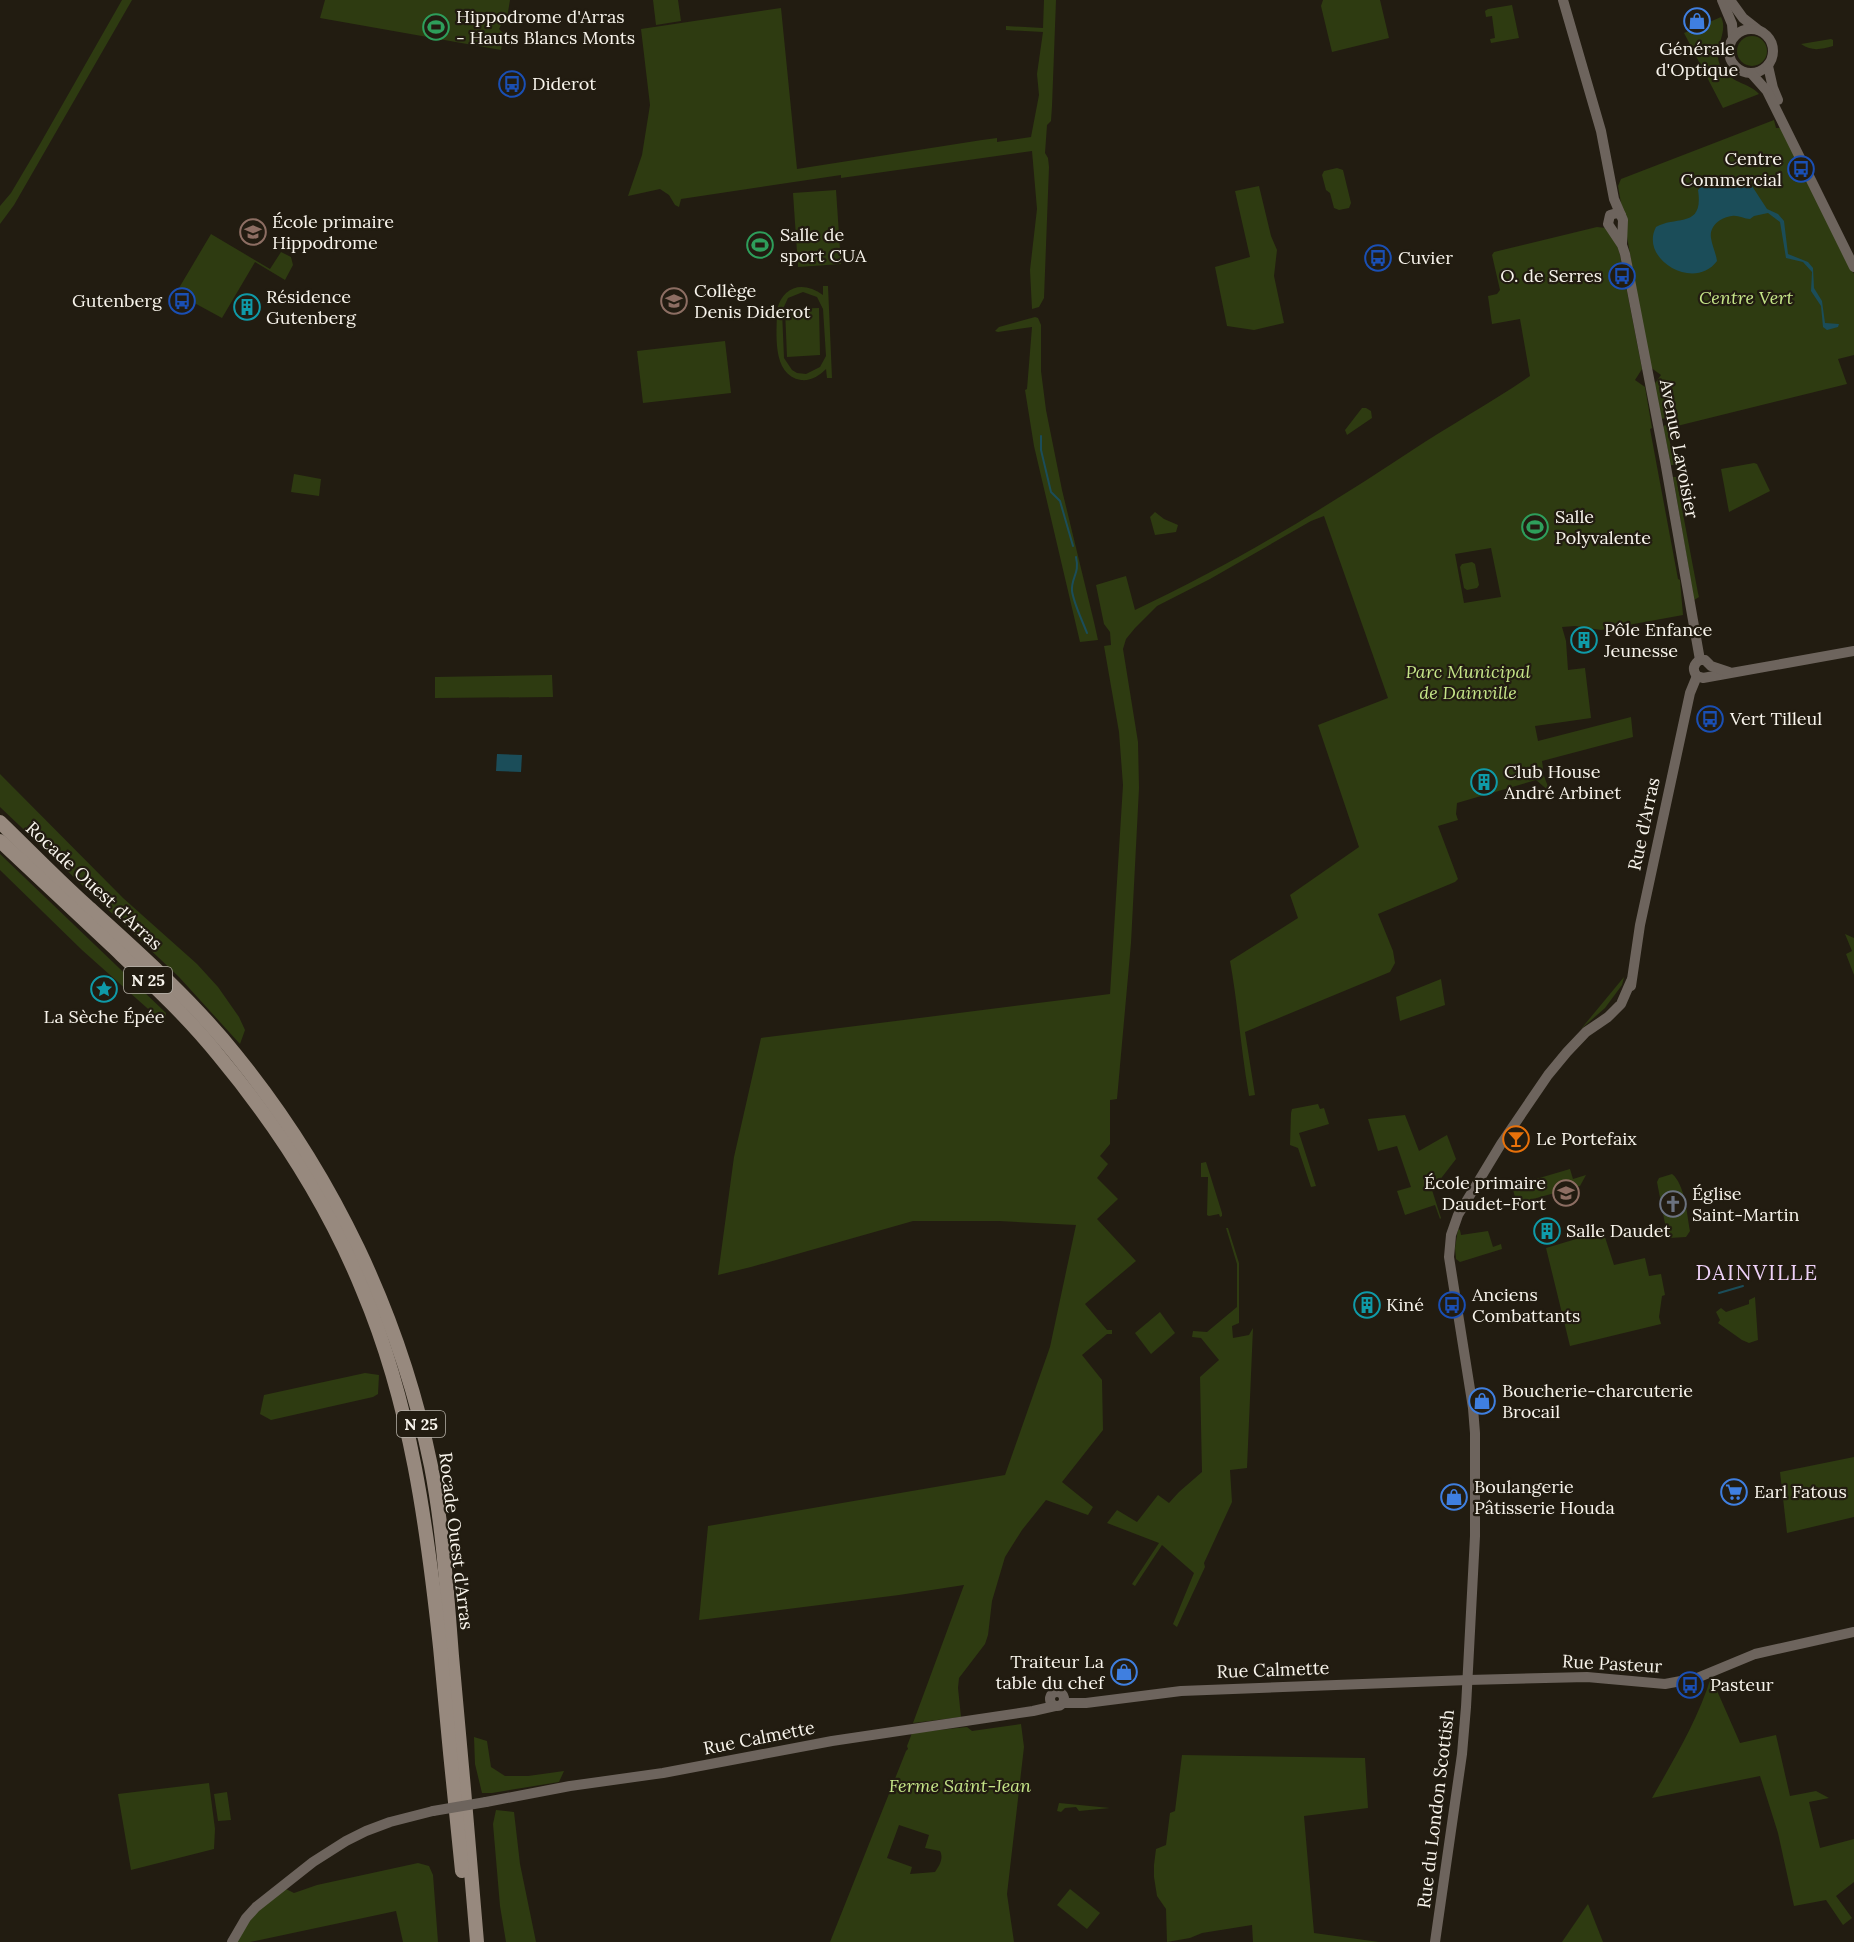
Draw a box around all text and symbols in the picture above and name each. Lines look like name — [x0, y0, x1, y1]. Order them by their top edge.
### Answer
place label: Hippodrome d'Arras - Hauts Blancs Monts — [456, 5, 635, 49]
shop icon: Générale d'Optique — [1682, 6, 1712, 36]
sports icon: Hippodrome d'Arras - Hauts Blancs Monts — [421, 12, 451, 42]
place label: Générale d'Optique — [1656, 37, 1738, 81]
bus stop icon: Diderot — [497, 69, 527, 99]
place label: Diderot — [532, 72, 596, 95]
place label: Centre Commercial — [1680, 147, 1782, 191]
bus stop icon: Centre Commercial — [1786, 154, 1816, 184]
place label: École primaire Hippodrome — [272, 210, 394, 254]
school or university icon: École primaire Hippodrome — [238, 217, 268, 247]
place label: Salle de sport CUA — [780, 223, 867, 267]
sports icon: Salle de sport CUA — [745, 230, 775, 260]
bus stop icon: Cuvier — [1363, 243, 1393, 273]
place label: Cuvier — [1398, 246, 1453, 269]
bus stop icon: O. de Serres — [1607, 261, 1637, 291]
place label: O. de Serres — [1500, 264, 1602, 287]
place label: Collège Denis Diderot — [694, 279, 810, 323]
place label: Résidence Gutenberg — [266, 285, 357, 329]
bus stop icon: Gutenberg — [167, 286, 197, 316]
school or university icon: Collège Denis Diderot — [659, 286, 689, 316]
park label: Centre Vert — [1699, 286, 1793, 309]
place label: Gutenberg — [72, 289, 163, 312]
building icon: Résidence Gutenberg — [232, 292, 262, 322]
street label: Avenue Lavoisier — [1655, 376, 1704, 521]
place label: Salle Polyvalente — [1555, 505, 1651, 549]
sports icon: Salle Polyvalente — [1520, 512, 1550, 542]
place label: Pôle Enfance Jeunesse — [1603, 618, 1713, 662]
building icon: Pôle Enfance Jeunesse — [1569, 625, 1599, 655]
park label: Parc Municipal de Dainville — [1405, 660, 1531, 704]
bus stop icon: Vert Tilleul — [1695, 704, 1725, 734]
place label: Vert Tilleul — [1729, 707, 1822, 730]
place label: Club House André Arbinet — [1503, 760, 1621, 804]
building icon: Club House André Arbinet — [1469, 767, 1499, 797]
street label: Rue d'Arras — [1622, 775, 1665, 873]
street label: Rocade Ouest d'Arras — [21, 816, 167, 955]
road number: N 25 — [124, 967, 172, 993]
place icon: La Sèche Épée — [89, 974, 119, 1004]
place label: La Sèche Épée — [44, 1005, 165, 1028]
bar icon: Le Portefaix — [1501, 1124, 1531, 1154]
place label: Le Portefaix — [1536, 1127, 1637, 1150]
place label: École primaire Daudet-Fort — [1424, 1171, 1546, 1215]
school or university icon: École primaire Daudet-Fort — [1551, 1178, 1581, 1208]
place label: Église Saint-Martin — [1692, 1182, 1800, 1226]
church icon: Église Saint-Martin — [1658, 1189, 1688, 1219]
building icon: Salle Daudet — [1532, 1216, 1562, 1246]
place label: Salle Daudet — [1566, 1219, 1670, 1242]
district label: DAINVILLE — [1695, 1259, 1819, 1286]
place label: Anciens Combattants — [1471, 1283, 1580, 1327]
building icon: Kiné — [1352, 1290, 1382, 1320]
bus stop icon: Anciens Combattants — [1437, 1290, 1467, 1320]
place label: Kiné — [1386, 1293, 1424, 1316]
place label: Boucherie-charcuterie Brocail — [1502, 1379, 1693, 1423]
shop icon: Boucherie-charcuterie Brocail — [1467, 1386, 1497, 1416]
road number: N 25 — [397, 1411, 445, 1437]
street label: Rocade Ouest d'Arras — [434, 1451, 479, 1631]
place label: Boulangerie Pâtisserie Houda — [1474, 1475, 1615, 1519]
supermarket icon: Earl Fatous — [1719, 1477, 1749, 1507]
place label: Earl Fatous — [1754, 1480, 1847, 1503]
shop icon: Boulangerie Pâtisserie Houda — [1439, 1482, 1469, 1512]
street label: Rue Pasteur — [1561, 1649, 1663, 1678]
place label: Traiteur La table du chef — [995, 1650, 1106, 1694]
street label: Rue Calmette — [1216, 1656, 1330, 1683]
shop icon: Traiteur La table du chef — [1109, 1657, 1139, 1687]
bus stop icon: Pasteur — [1675, 1670, 1705, 1700]
place label: Pasteur — [1710, 1673, 1774, 1696]
street label: Rue du London Scottish — [1412, 1708, 1459, 1910]
street label: Rue Calmette — [701, 1715, 817, 1760]
park label: Ferme Saint-Jean — [889, 1774, 1031, 1797]

